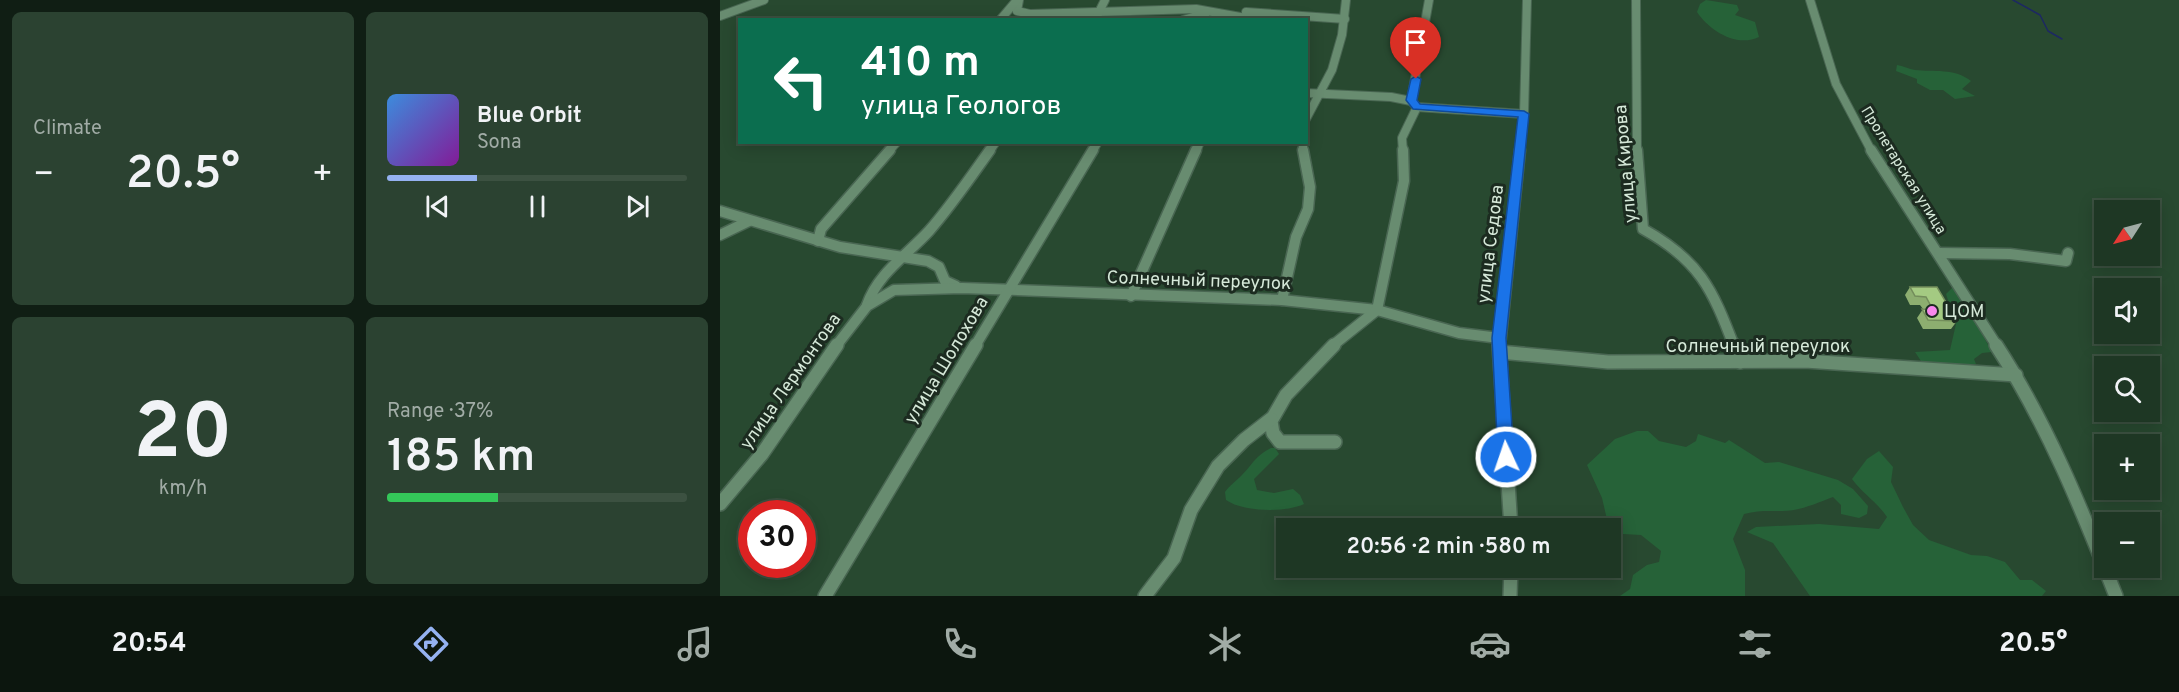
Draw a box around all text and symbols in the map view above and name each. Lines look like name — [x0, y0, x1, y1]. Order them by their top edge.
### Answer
pin — [1390, 17, 1441, 79]
icon: arrive — [1399, 26, 1432, 59]
text: 410 m — [861, 38, 980, 91]
icon: left — [762, 42, 840, 120]
text: улица Геологов — [861, 90, 1062, 124]
text: Blue Orbit — [477, 103, 582, 130]
street label: Пролетарская улица — [1856, 103, 1950, 238]
street label: улица Кирова — [1610, 104, 1643, 224]
text: Climate — [33, 116, 102, 142]
text: Sona — [477, 130, 522, 156]
text: 20.5° — [126, 147, 240, 204]
text: − — [33, 155, 54, 197]
text: + — [312, 155, 333, 197]
street label: улица Седова — [1473, 184, 1510, 305]
icon: previous — [421, 190, 454, 223]
icon: pause — [521, 190, 554, 223]
icon: next — [621, 190, 654, 223]
north arrow — [2094, 200, 2160, 266]
map controls — [2094, 200, 2160, 578]
street label: Солнечный переулок — [1106, 267, 1292, 296]
button: sound — [2094, 278, 2160, 344]
street label: улица Шолохова — [900, 293, 994, 429]
place label: ЦОМ — [1944, 301, 1984, 324]
marker: ЦОМ — [1925, 304, 1939, 318]
street label: улица Лермонтова — [736, 309, 847, 455]
street label: Солнечный переулок — [1666, 336, 1850, 359]
button: search — [2094, 356, 2160, 422]
text: 20 — [134, 387, 232, 486]
text: Range · 37% — [387, 399, 493, 425]
position arrow — [1474, 425, 1538, 489]
text: 185 km — [387, 430, 535, 487]
button: + — [2094, 434, 2160, 500]
text: km/h — [159, 476, 207, 502]
speed limit sign: 30 — [738, 500, 816, 578]
button: − — [2094, 512, 2160, 578]
text: 20:56 · 2 min · 580 m — [1347, 534, 1550, 561]
icon: directions — [410, 623, 452, 665]
icon: music — [674, 623, 716, 665]
icon: phone — [939, 623, 981, 665]
icon: climate — [1204, 623, 1246, 665]
icon: car — [1469, 623, 1511, 665]
icon: filters — [1734, 623, 1776, 665]
text: 20:54 — [111, 627, 187, 661]
text: 20.5° — [1999, 627, 2067, 661]

